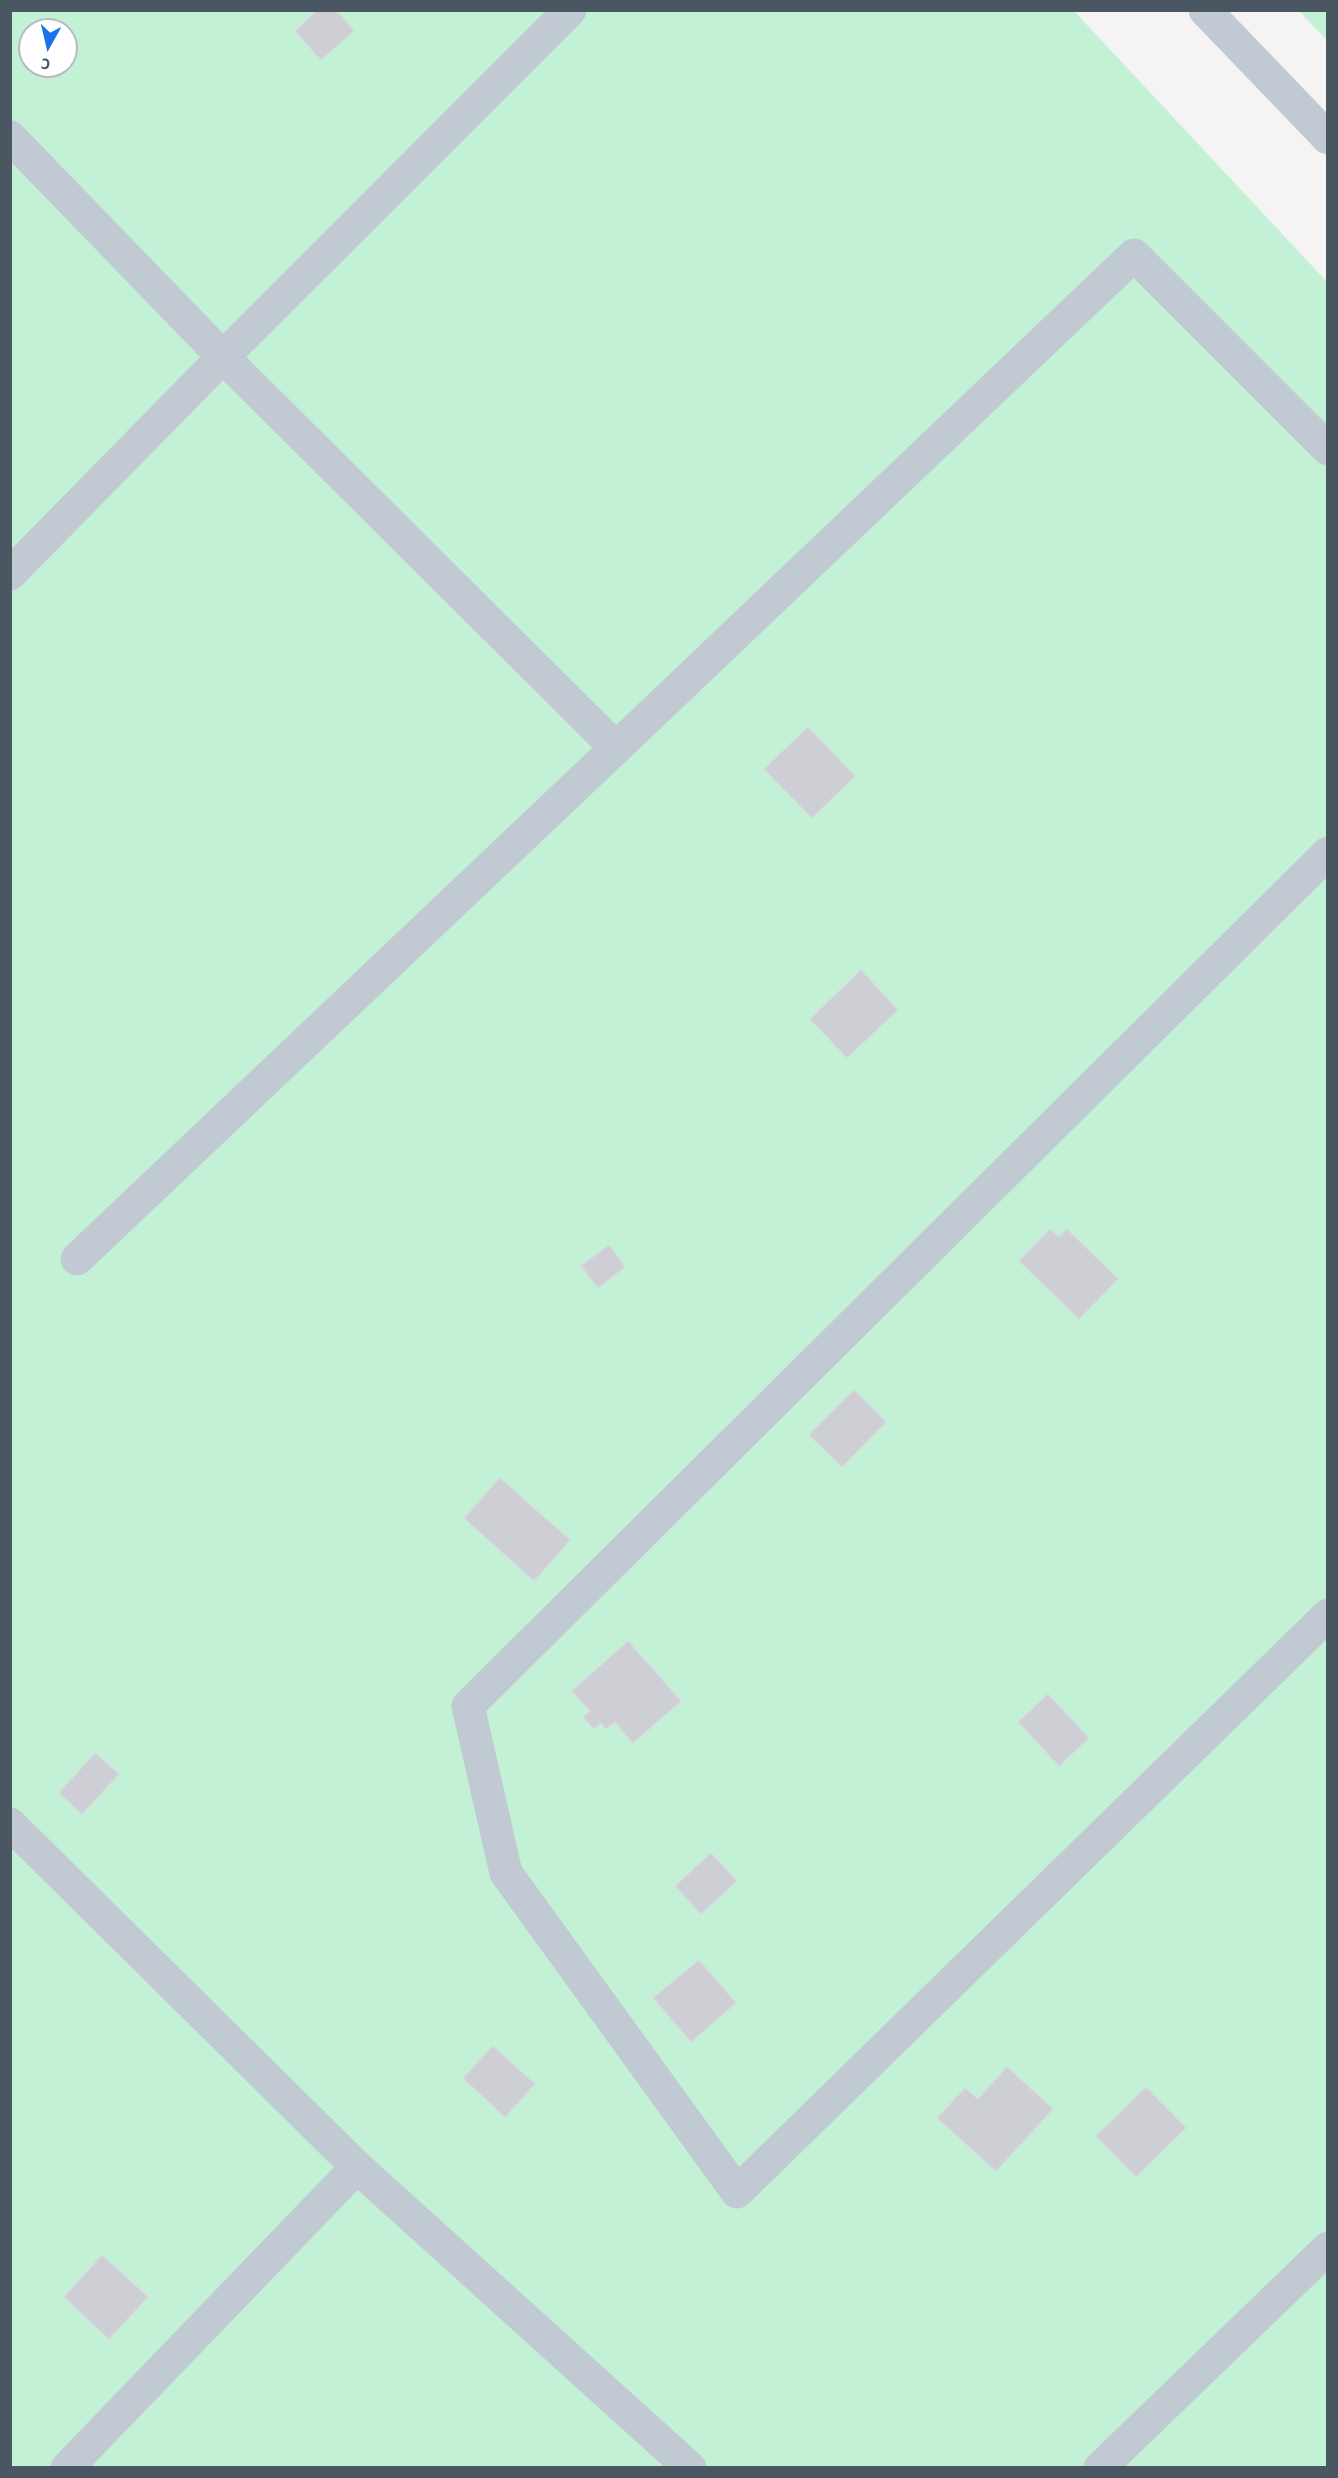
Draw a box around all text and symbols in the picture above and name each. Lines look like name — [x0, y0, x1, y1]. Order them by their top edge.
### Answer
north arrow — [18, 18, 78, 78]
text: С — [40, 55, 51, 72]

